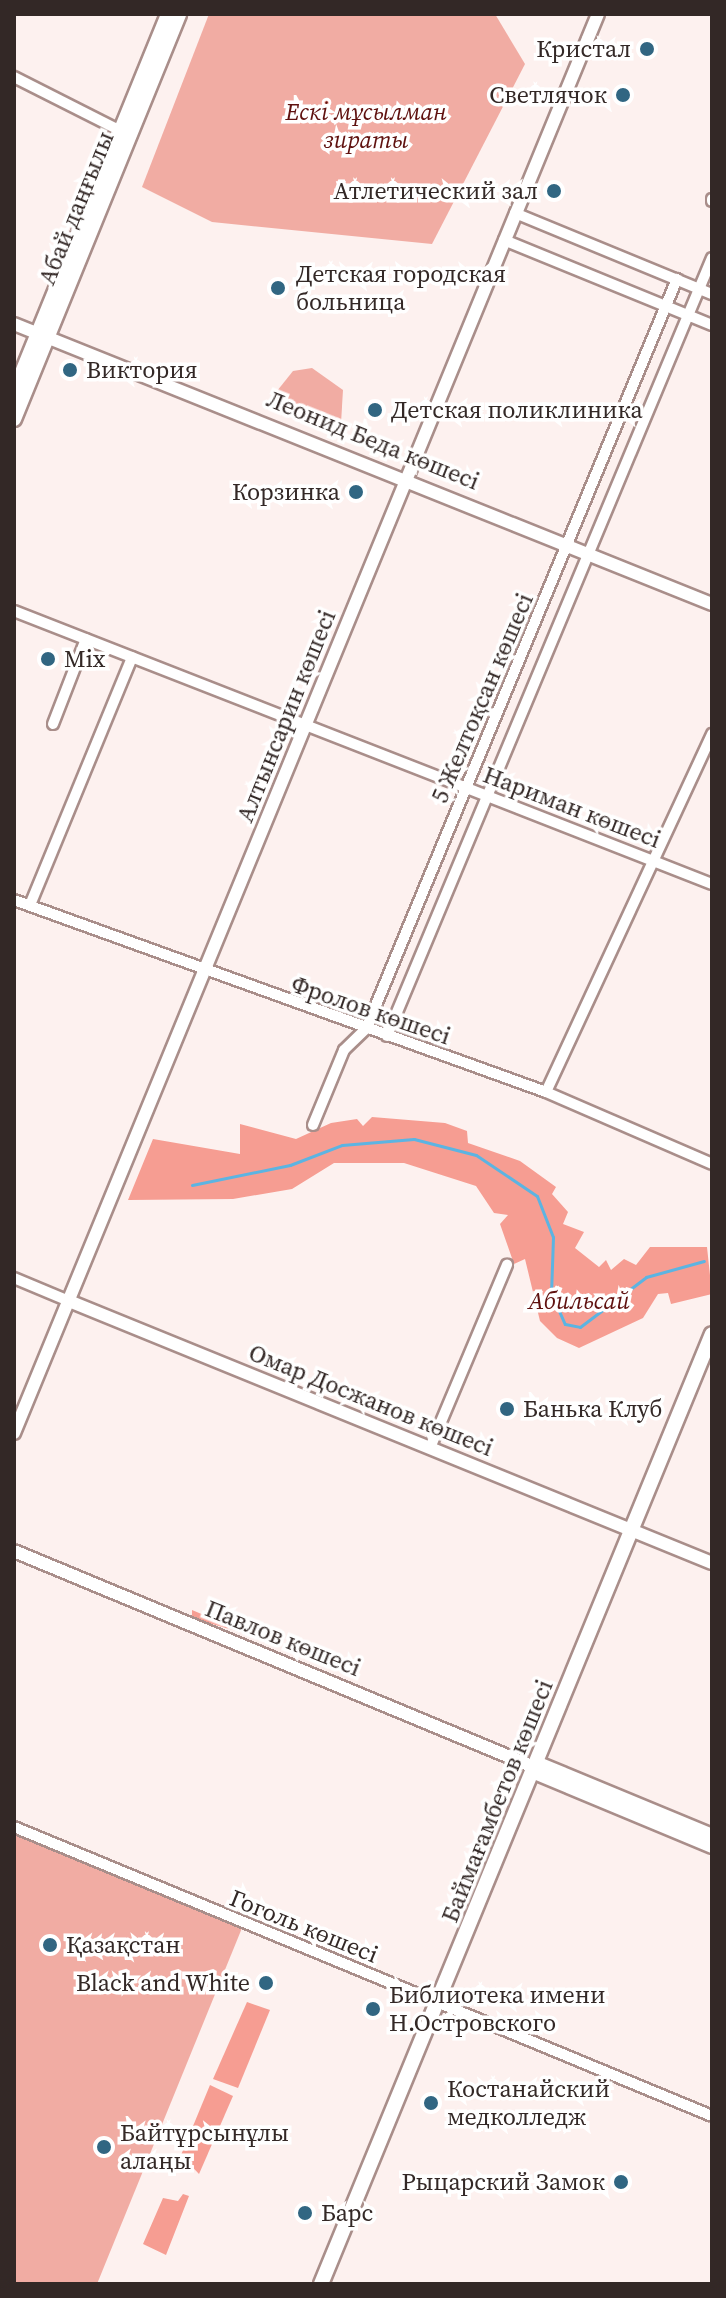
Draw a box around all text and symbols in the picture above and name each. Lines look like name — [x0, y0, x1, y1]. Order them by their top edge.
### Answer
place label: Кристал — [536, 35, 631, 63]
marker: Кристал — [638, 40, 656, 58]
place label: Светлячок — [489, 81, 607, 109]
marker: Светлячок — [614, 86, 632, 104]
park label: Ескі мұсылман зираты — [285, 98, 447, 154]
street label: Абай даңғылы — [32, 127, 120, 289]
place label: Атлетический зал — [333, 177, 538, 205]
marker: Атлетический зал — [545, 182, 563, 200]
place label: Детская городская больница — [296, 260, 506, 316]
marker: Детская городская больница — [267, 277, 289, 299]
place label: Виктория — [86, 356, 197, 384]
marker: Виктория — [61, 361, 79, 379]
street label: Леонид Беда көшесі — [263, 384, 483, 496]
place label: Детская поликлиника — [391, 396, 643, 424]
marker: Детская поликлиника — [366, 401, 384, 419]
place label: Корзинка — [232, 478, 340, 506]
marker: Корзинка — [347, 483, 365, 501]
street label: 5 Желтоқсан көшесі — [425, 589, 539, 807]
street label: Алтынсарин көшесі — [230, 606, 342, 826]
place label: Mix — [64, 645, 105, 673]
marker: Mix — [39, 650, 57, 668]
street label: Нариман көшесі — [479, 760, 665, 854]
street label: Фролов көшесі — [288, 969, 454, 1051]
park label: Абильсай — [528, 1287, 630, 1315]
street label: Омар Досжанов көшесі — [245, 1338, 497, 1462]
place label: Банька Клуб — [523, 1395, 662, 1423]
marker: Банька Клуб — [498, 1400, 516, 1418]
street label: Павлов көшесі — [201, 1594, 365, 1682]
street label: Баймағамбетов көшесі — [435, 1675, 559, 1927]
street label: Гоголь көшесі — [226, 1883, 382, 1969]
place label: Қазақстан — [66, 1931, 181, 1959]
marker: Қазақстан — [41, 1936, 59, 1954]
place label: Black and White — [75, 1969, 250, 1997]
marker: Black and White — [257, 1974, 275, 1992]
place label: Библиотека имени Н.Островского — [389, 1981, 606, 2037]
marker: Библиотека имени Н.Островского — [364, 2000, 382, 2018]
place label: Костанайский медколледж — [447, 2075, 610, 2131]
marker: Костанайский медколледж — [422, 2094, 440, 2112]
place label: Байтұрсынұлы алаңы — [120, 2119, 289, 2175]
marker: Байтұрсынұлы алаңы — [95, 2138, 113, 2156]
place label: Рыцарский Замок — [402, 2168, 605, 2196]
marker: Рыцарский Замок — [612, 2173, 630, 2191]
place label: Барс — [321, 2199, 373, 2227]
marker: Барс — [296, 2204, 314, 2222]

